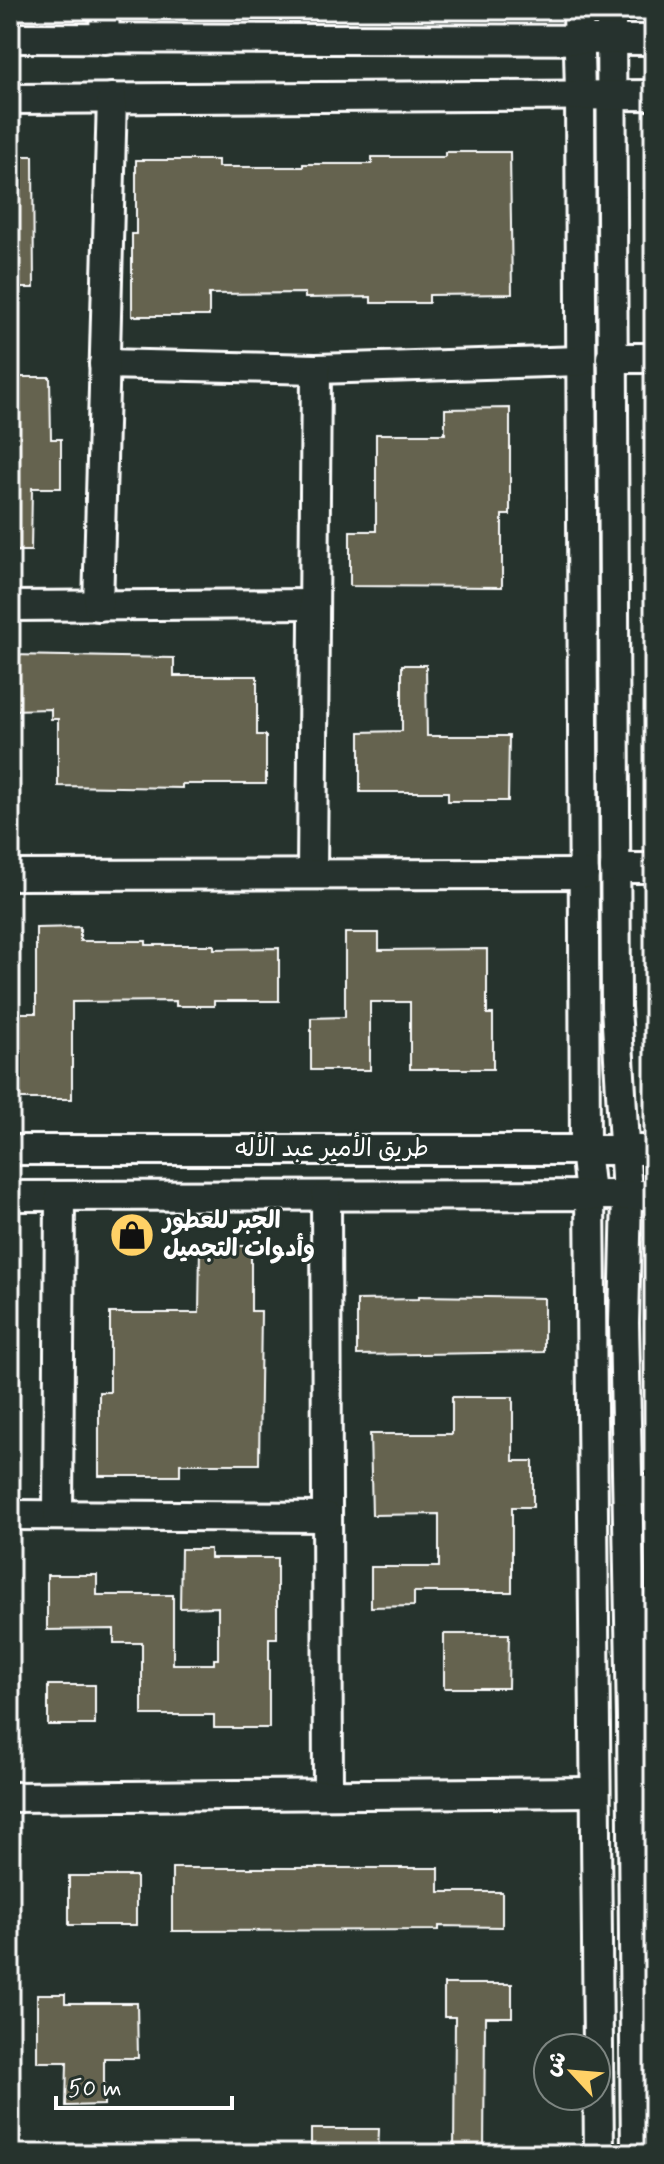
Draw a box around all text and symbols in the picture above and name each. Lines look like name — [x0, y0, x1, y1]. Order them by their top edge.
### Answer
street label: طريق الأمير عبد الأله — [235, 1131, 429, 1165]
place label: الجبر للعطور وأدوات التجميل — [161, 1206, 315, 1265]
shop icon: الجبر للعطور وأدوات التجميل — [108, 1211, 156, 1259]
north arrow — [532, 2032, 612, 2112]
text: ش — [538, 2047, 574, 2081]
scale bar — [56, 2060, 232, 2110]
text: 50 m — [68, 2074, 122, 2105]

